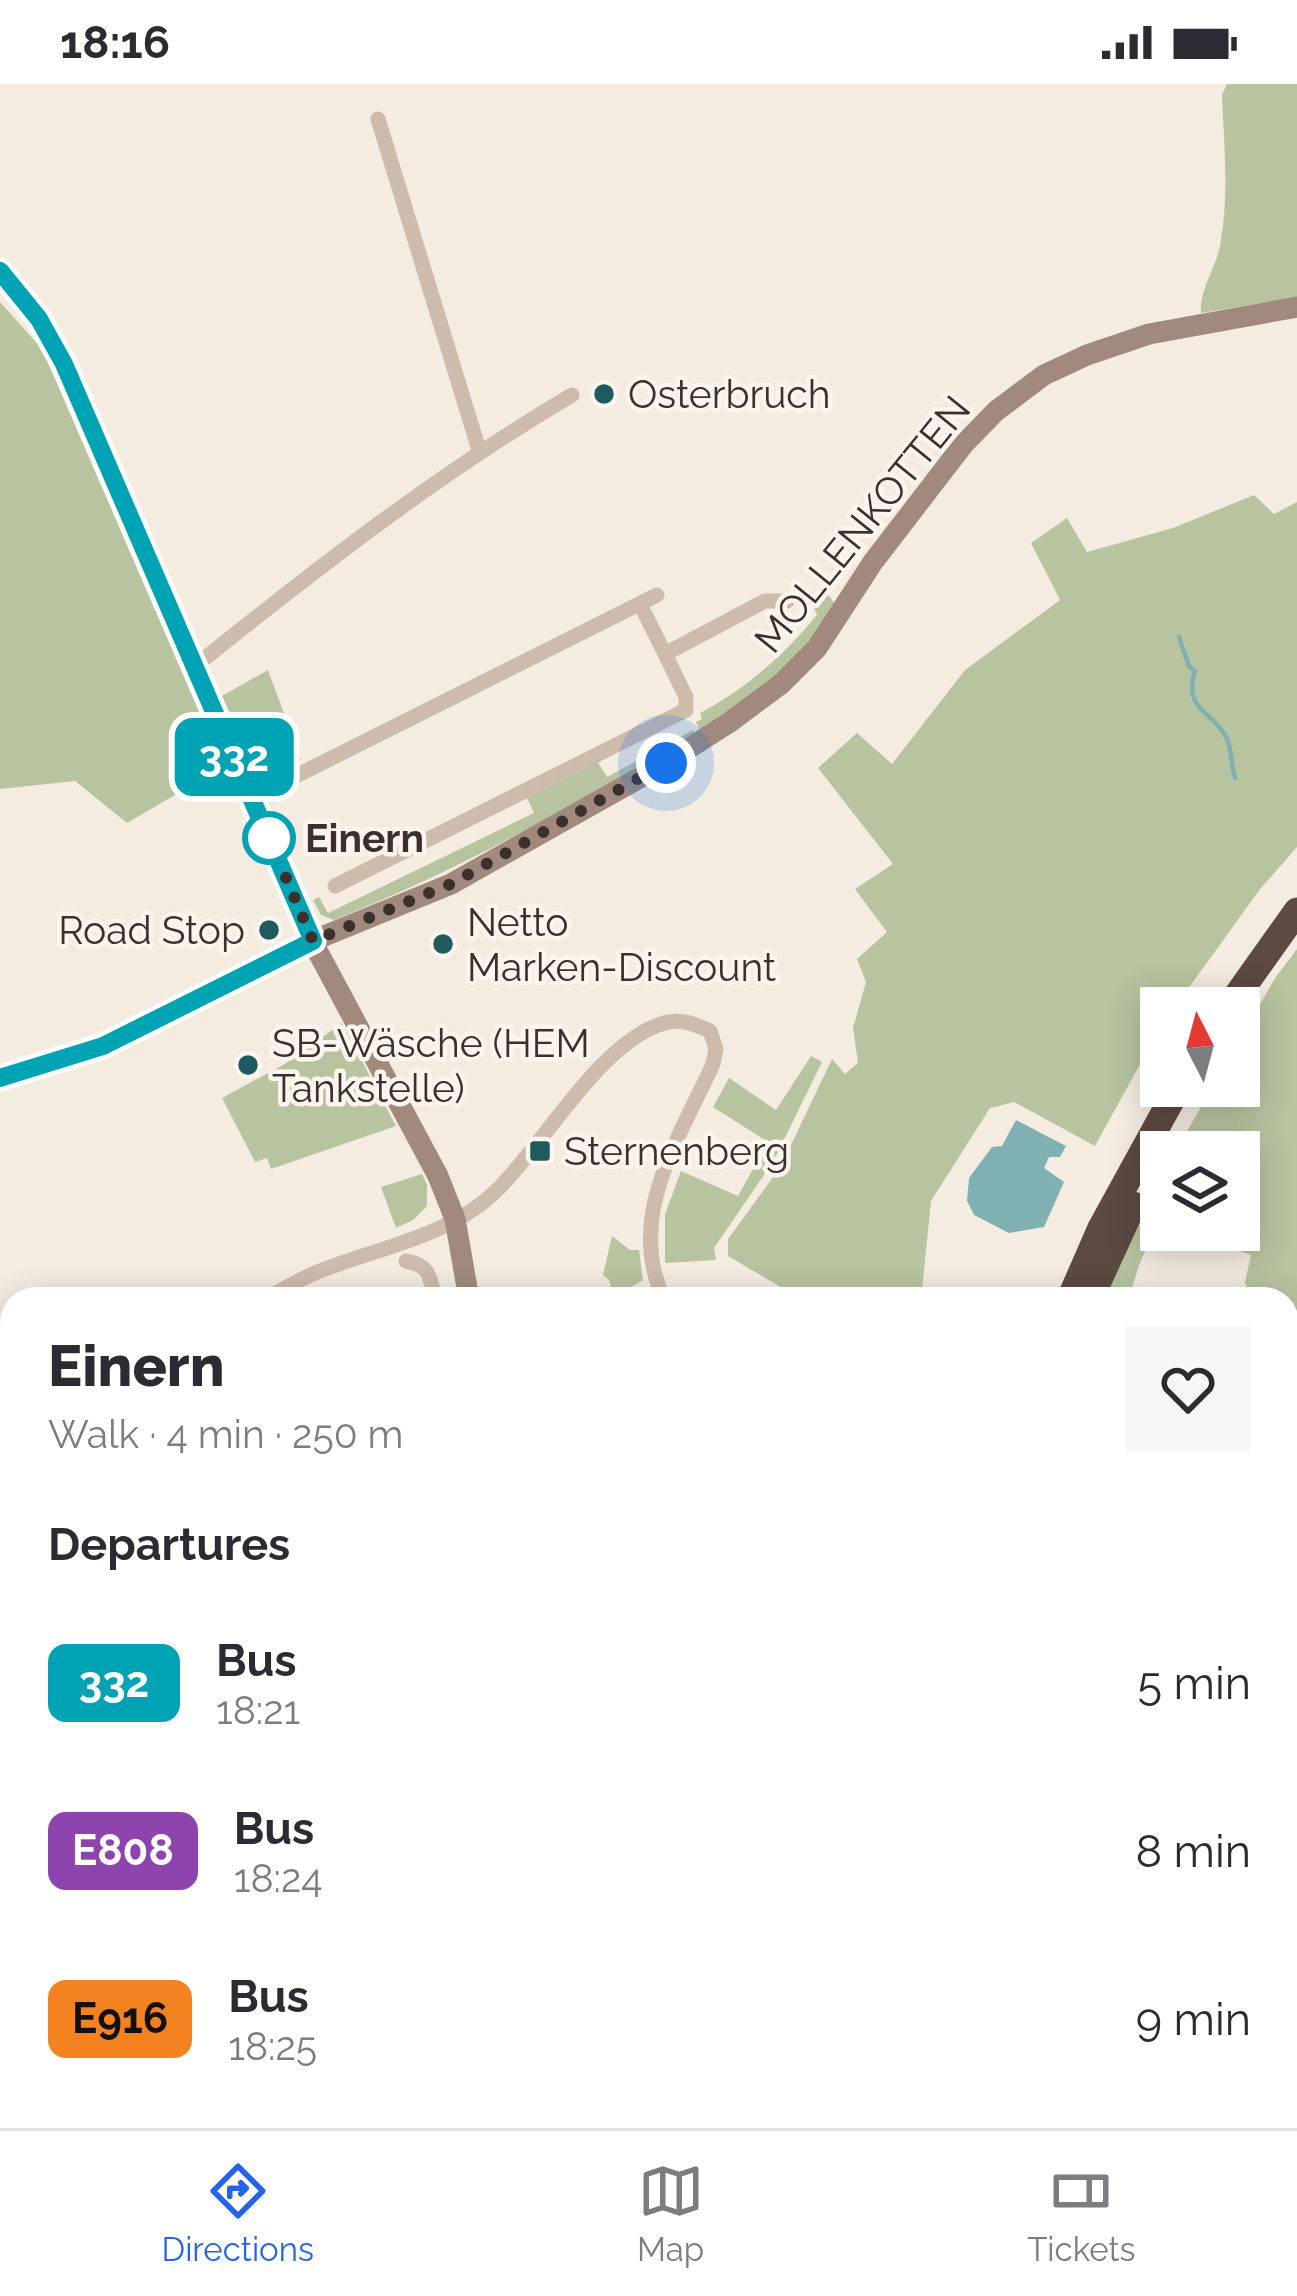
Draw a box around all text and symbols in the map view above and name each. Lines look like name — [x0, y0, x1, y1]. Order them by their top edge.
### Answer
text: 18:16 — [60, 16, 170, 69]
place label: Osterbruch — [628, 371, 831, 417]
marker: Osterbruch — [591, 381, 617, 407]
street label: MOLLENKOTTEN — [745, 387, 979, 661]
line badge: 332 — [165, 718, 303, 796]
text: 332 — [199, 732, 269, 781]
your location — [636, 733, 696, 793]
marker: Einern — [244, 813, 294, 863]
place label: Einern — [305, 815, 424, 861]
place label: Netto Marken-Discount — [467, 899, 776, 990]
place label: Road Stop — [58, 907, 245, 953]
marker: Road Stop — [256, 917, 282, 943]
marker: Netto Marken-Discount — [430, 931, 456, 957]
north arrow — [1140, 987, 1260, 1107]
map controls — [1140, 987, 1260, 1251]
place label: SB-Wäsche (HEM Tankstelle) — [272, 1020, 590, 1111]
marker: SB-Wäsche (HEM Tankstelle) — [235, 1052, 261, 1078]
place label: Sternenberg — [564, 1128, 789, 1174]
button: layers — [1140, 1131, 1260, 1251]
marker: Sternenberg — [527, 1138, 553, 1164]
button: heart — [1125, 1326, 1251, 1452]
text: Einern — [48, 1332, 225, 1399]
text: Walk · 4 min · 250 m — [48, 1411, 403, 1457]
text: Departures — [48, 1518, 290, 1571]
text: Bus — [216, 1634, 297, 1687]
text: 5 min — [1138, 1657, 1251, 1710]
text: 332 — [79, 1658, 149, 1707]
text: 18:21 — [216, 1687, 300, 1733]
text: Bus — [234, 1802, 314, 1855]
text: 8 min — [1135, 1825, 1251, 1878]
text: E808 — [72, 1826, 174, 1875]
text: 18:24 — [234, 1855, 323, 1901]
text: Bus — [228, 1970, 309, 2023]
text: 9 min — [1136, 1993, 1251, 2046]
text: E916 — [72, 1994, 168, 2043]
text: 18:25 — [228, 2023, 317, 2069]
tab: Directions — [162, 2158, 314, 2269]
tab: Map — [637, 2158, 704, 2269]
tab: Tickets — [1027, 2158, 1135, 2269]

